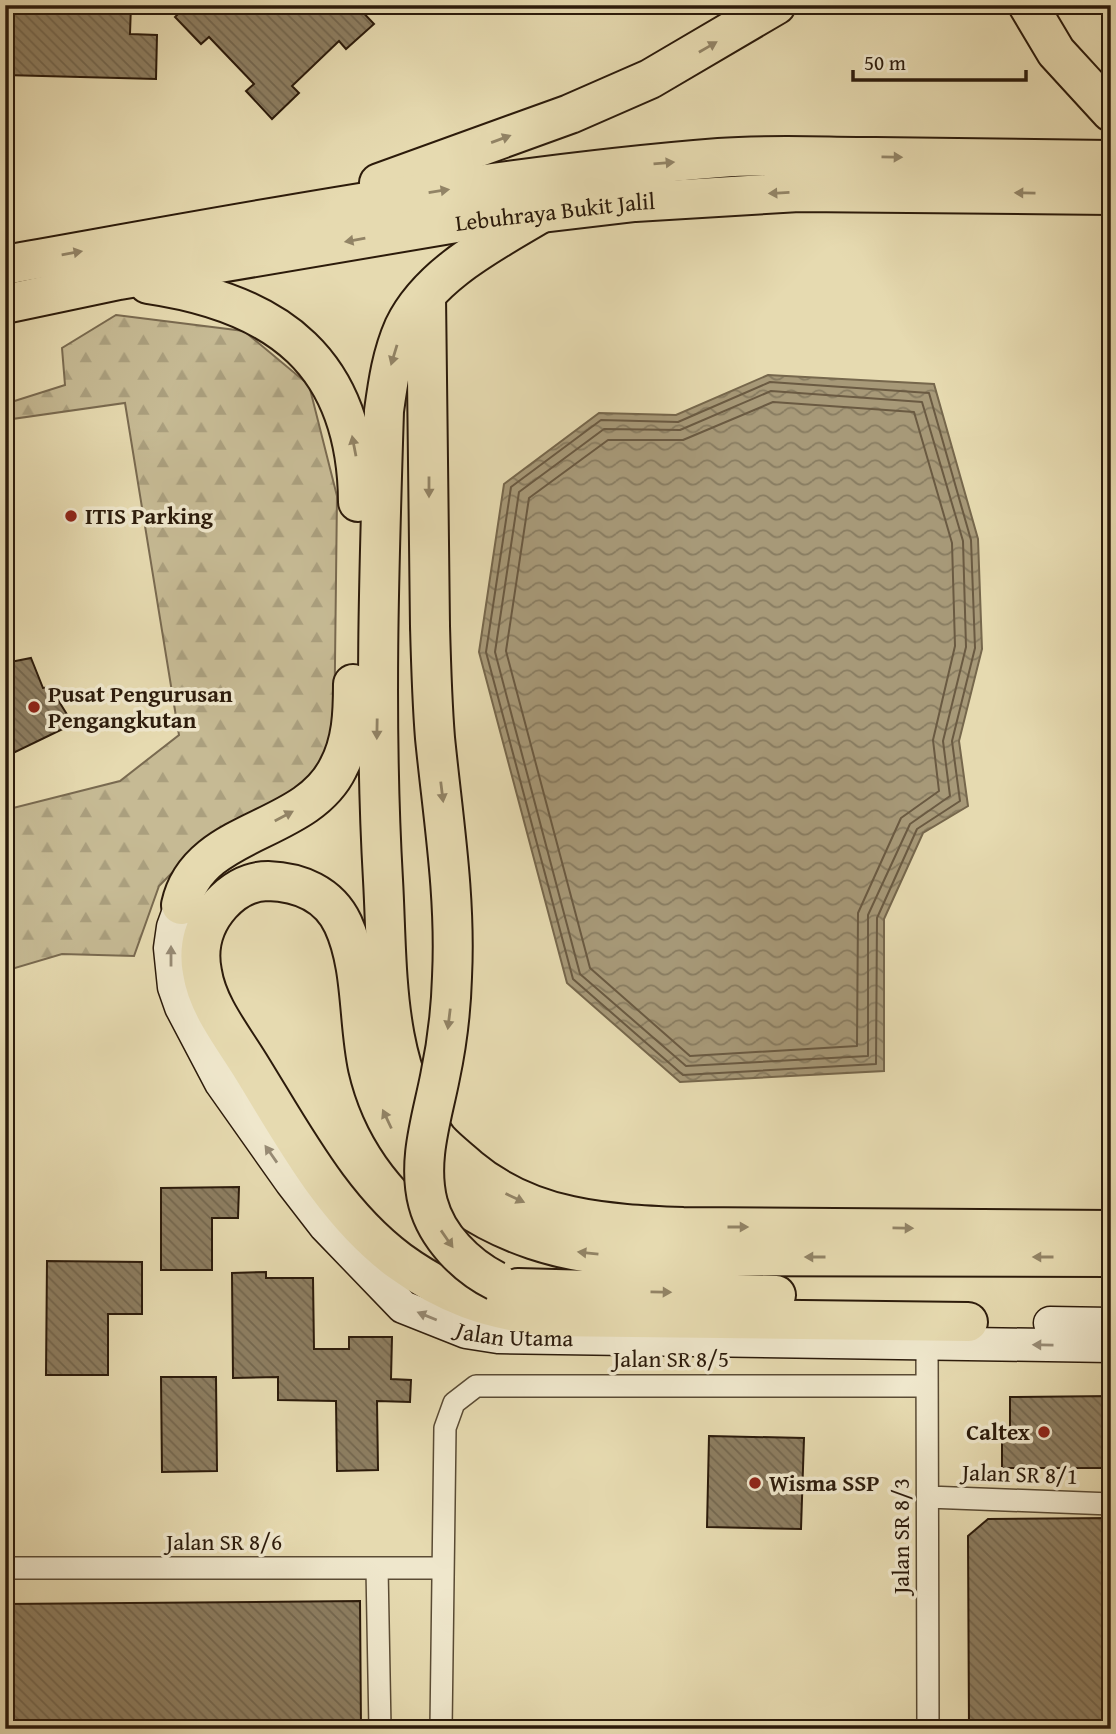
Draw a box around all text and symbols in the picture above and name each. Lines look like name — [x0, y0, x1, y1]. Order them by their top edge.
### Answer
scale bar — [853, 38, 1027, 82]
one-way arrow — [699, 41, 718, 53]
text: 50 m — [864, 47, 906, 78]
one-way arrow — [490, 133, 511, 144]
one-way arrow — [881, 152, 903, 163]
one-way arrow — [654, 157, 676, 168]
street label: Lebuhraya Bukit Jalil — [453, 184, 656, 239]
one-way arrow — [428, 186, 450, 197]
one-way arrow — [767, 187, 789, 198]
one-way arrow — [1014, 187, 1036, 199]
one-way arrow — [344, 235, 366, 246]
one-way arrow — [61, 247, 83, 258]
one-way arrow — [388, 345, 398, 366]
one-way arrow — [349, 435, 360, 457]
one-way arrow — [423, 476, 435, 498]
place label: ITIS Parking — [85, 499, 214, 532]
marker: ITIS Parking — [63, 508, 79, 524]
place label: Pusat Pengurusan Pengangkutan — [48, 677, 233, 736]
marker: Pusat Pengurusan Pengangkutan — [26, 699, 42, 715]
one-way arrow — [371, 718, 383, 740]
one-way arrow — [437, 781, 448, 803]
one-way arrow — [274, 811, 294, 823]
one-way arrow — [165, 945, 177, 967]
one-way arrow — [443, 1008, 454, 1030]
one-way arrow — [381, 1109, 392, 1129]
one-way arrow — [264, 1145, 278, 1163]
one-way arrow — [505, 1192, 525, 1204]
one-way arrow — [727, 1221, 749, 1233]
one-way arrow — [892, 1222, 914, 1233]
one-way arrow — [440, 1230, 454, 1248]
one-way arrow — [576, 1248, 598, 1259]
one-way arrow — [804, 1251, 826, 1263]
one-way arrow — [1031, 1251, 1053, 1263]
one-way arrow — [650, 1287, 672, 1298]
one-way arrow — [416, 1310, 437, 1321]
street label: Jalan Utama — [448, 1312, 574, 1354]
one-way arrow — [1031, 1339, 1053, 1351]
street label: Jalan SR 8/5 — [610, 1342, 729, 1375]
place label: Caltex — [966, 1415, 1030, 1448]
marker: Caltex — [1036, 1424, 1052, 1440]
street label: Jalan SR 8/1 — [958, 1455, 1079, 1492]
place label: Wisma SSP — [769, 1466, 880, 1499]
marker: Wisma SSP — [747, 1475, 763, 1491]
street label: Jalan SR 8/3 — [884, 1478, 917, 1597]
street label: Jalan SR 8/6 — [163, 1525, 282, 1558]

